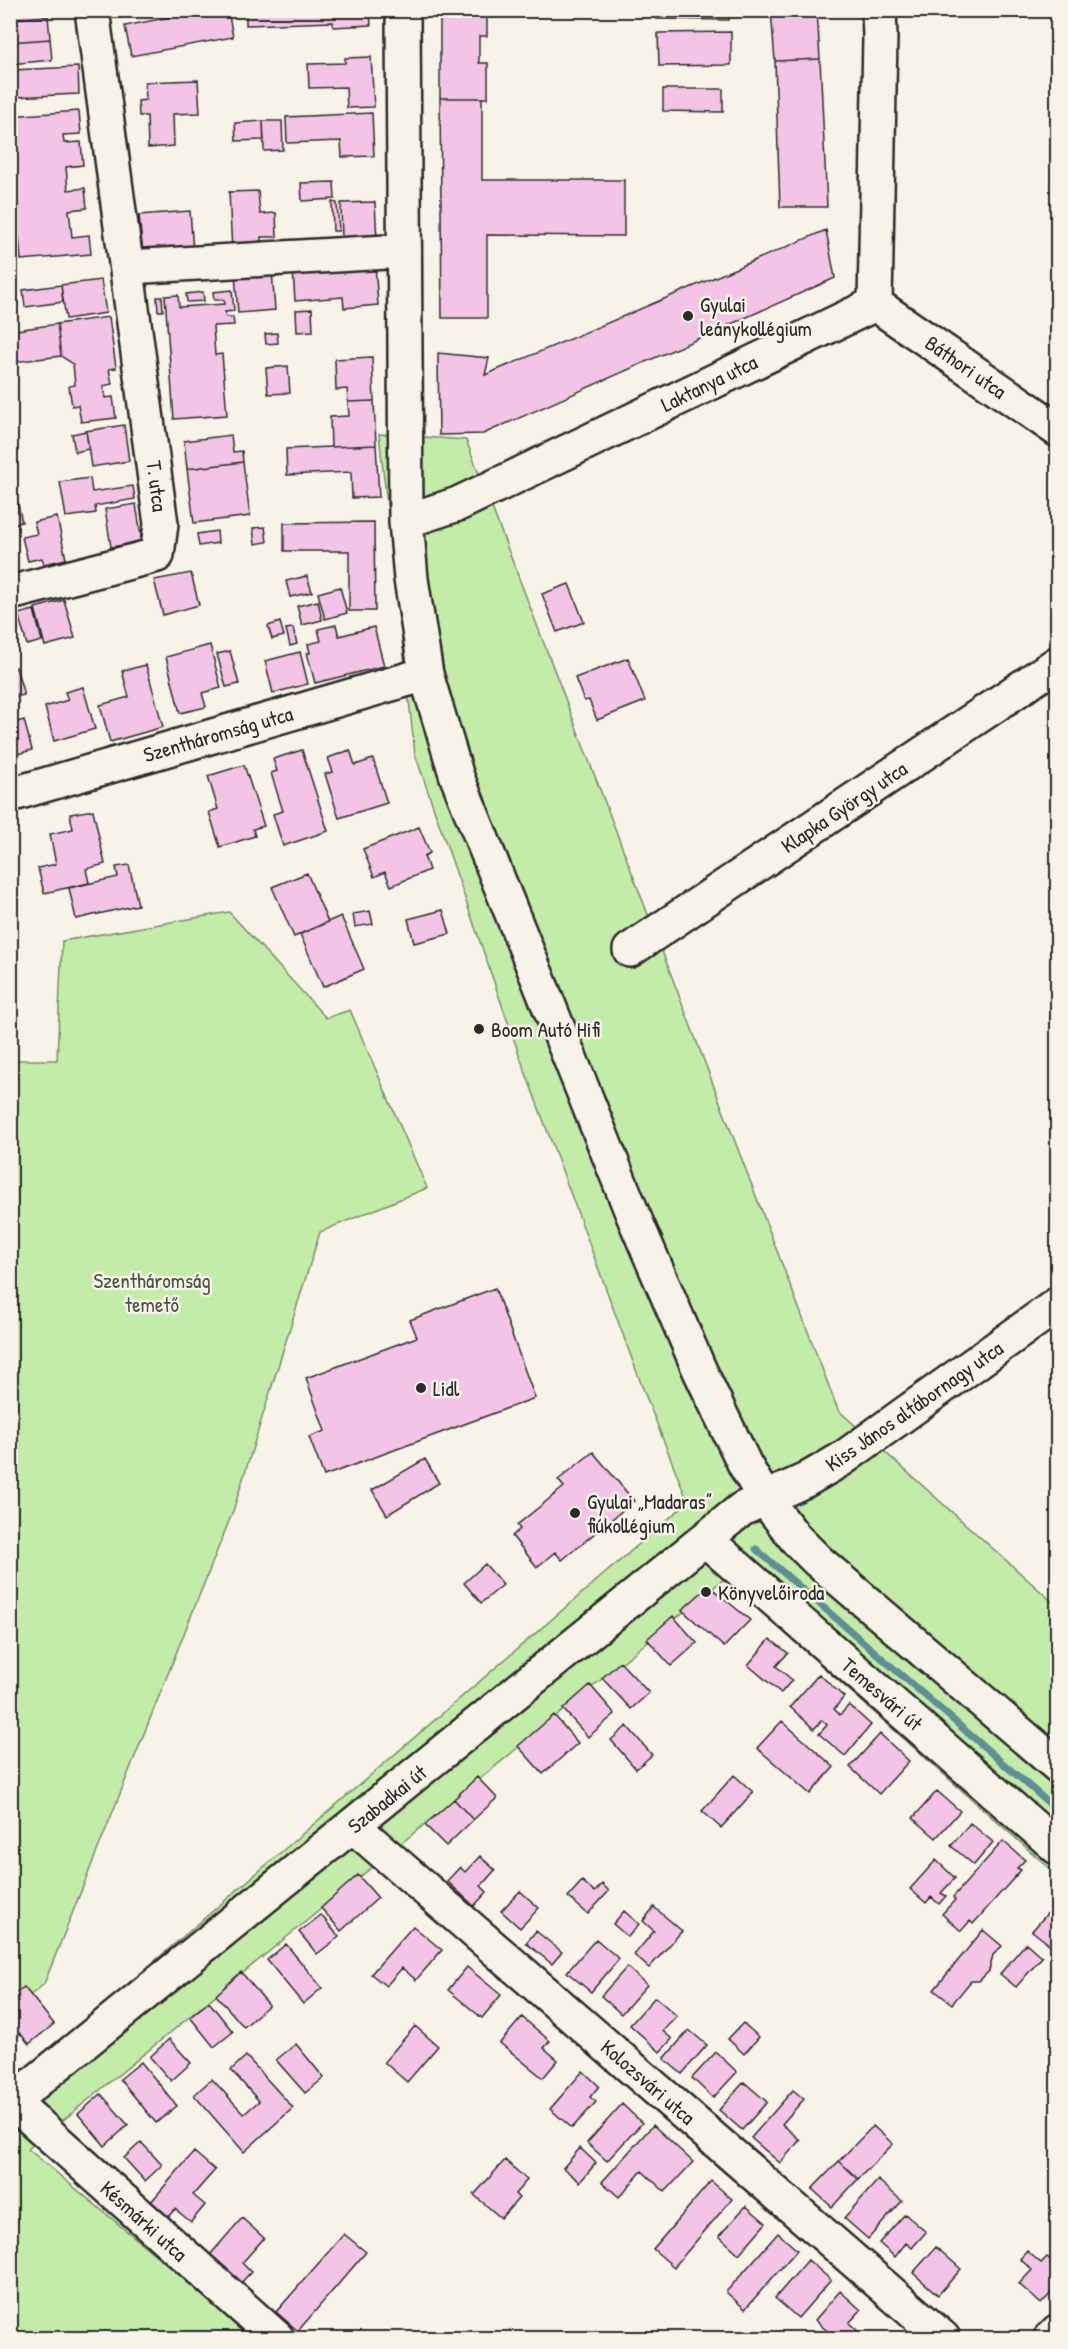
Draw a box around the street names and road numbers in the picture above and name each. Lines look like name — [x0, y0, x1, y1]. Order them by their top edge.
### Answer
street label: Báthori utca — [920, 328, 1012, 406]
street label: Laktanya utca — [656, 347, 762, 419]
street label: T. utca — [139, 459, 175, 513]
street label: Szentháromság utca — [140, 699, 296, 769]
street label: Klapka György utca — [775, 754, 913, 860]
street label: Kiss János altábornagy utca — [819, 1334, 1009, 1478]
street label: Temesvári út — [835, 1651, 929, 1738]
street label: Szabadkai út — [341, 1758, 433, 1840]
street label: Kolozsvári utca — [594, 2033, 702, 2131]
street label: Késmárki utca — [94, 2174, 194, 2268]

